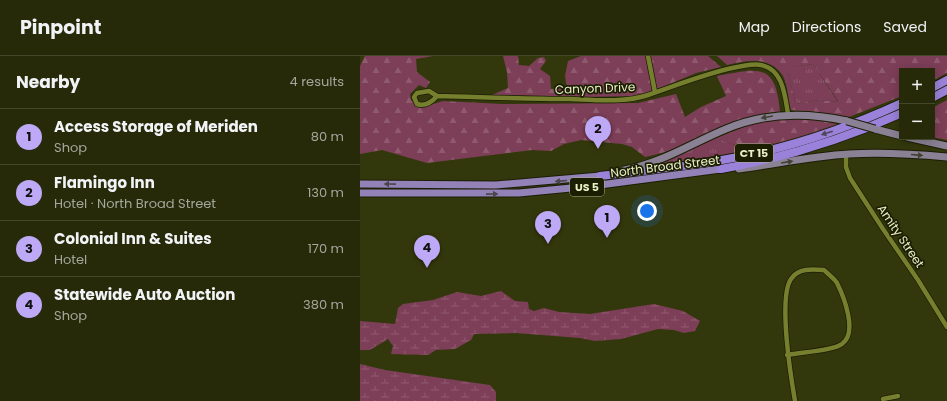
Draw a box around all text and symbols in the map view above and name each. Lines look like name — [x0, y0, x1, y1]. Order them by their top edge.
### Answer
text: Pinpoint — [20, 14, 101, 41]
text: Map — [739, 17, 770, 37]
text: Directions — [792, 17, 861, 37]
text: Saved — [883, 17, 927, 37]
map controls — [899, 68, 935, 140]
button: + — [899, 68, 935, 104]
text: Nearby — [16, 70, 80, 94]
text: 4 results — [290, 72, 344, 91]
street label: Canyon Drive — [554, 78, 636, 98]
button: − — [899, 104, 935, 140]
one-way arrow — [761, 114, 773, 120]
text: Access Storage of Meriden — [54, 116, 258, 137]
pin: 2 — [585, 116, 611, 149]
text: 1 — [27, 127, 31, 146]
text: 80 m — [311, 127, 344, 146]
one-way arrow — [820, 131, 832, 137]
text: Shop — [54, 138, 87, 157]
road number: CT 15 — [735, 144, 773, 162]
street label: North Broad Street — [609, 151, 721, 181]
one-way arrow — [911, 151, 923, 158]
one-way arrow — [781, 159, 793, 165]
text: Flamingo Inn — [54, 172, 155, 193]
one-way arrow — [555, 177, 567, 184]
road number: US 5 — [570, 178, 604, 196]
one-way arrow — [383, 181, 396, 187]
text: 2 — [25, 183, 33, 202]
text: 130 m — [307, 183, 344, 202]
one-way arrow — [486, 190, 498, 197]
text: Hotel · North Broad Street — [54, 194, 216, 213]
your location — [637, 201, 657, 221]
street label: Amity Street — [874, 201, 928, 271]
pin: 1 — [594, 205, 620, 238]
pin: 3 — [535, 211, 561, 244]
text: Colonial Inn & Suites — [54, 228, 212, 249]
pin: 4 — [414, 235, 440, 268]
text: 3 — [25, 239, 33, 258]
text: 170 m — [308, 239, 344, 258]
text: Hotel — [54, 250, 87, 269]
text: Statewide Auto Auction — [54, 284, 235, 305]
text: 4 — [25, 295, 33, 314]
text: 380 m — [303, 295, 344, 314]
text: Shop — [54, 306, 87, 325]

